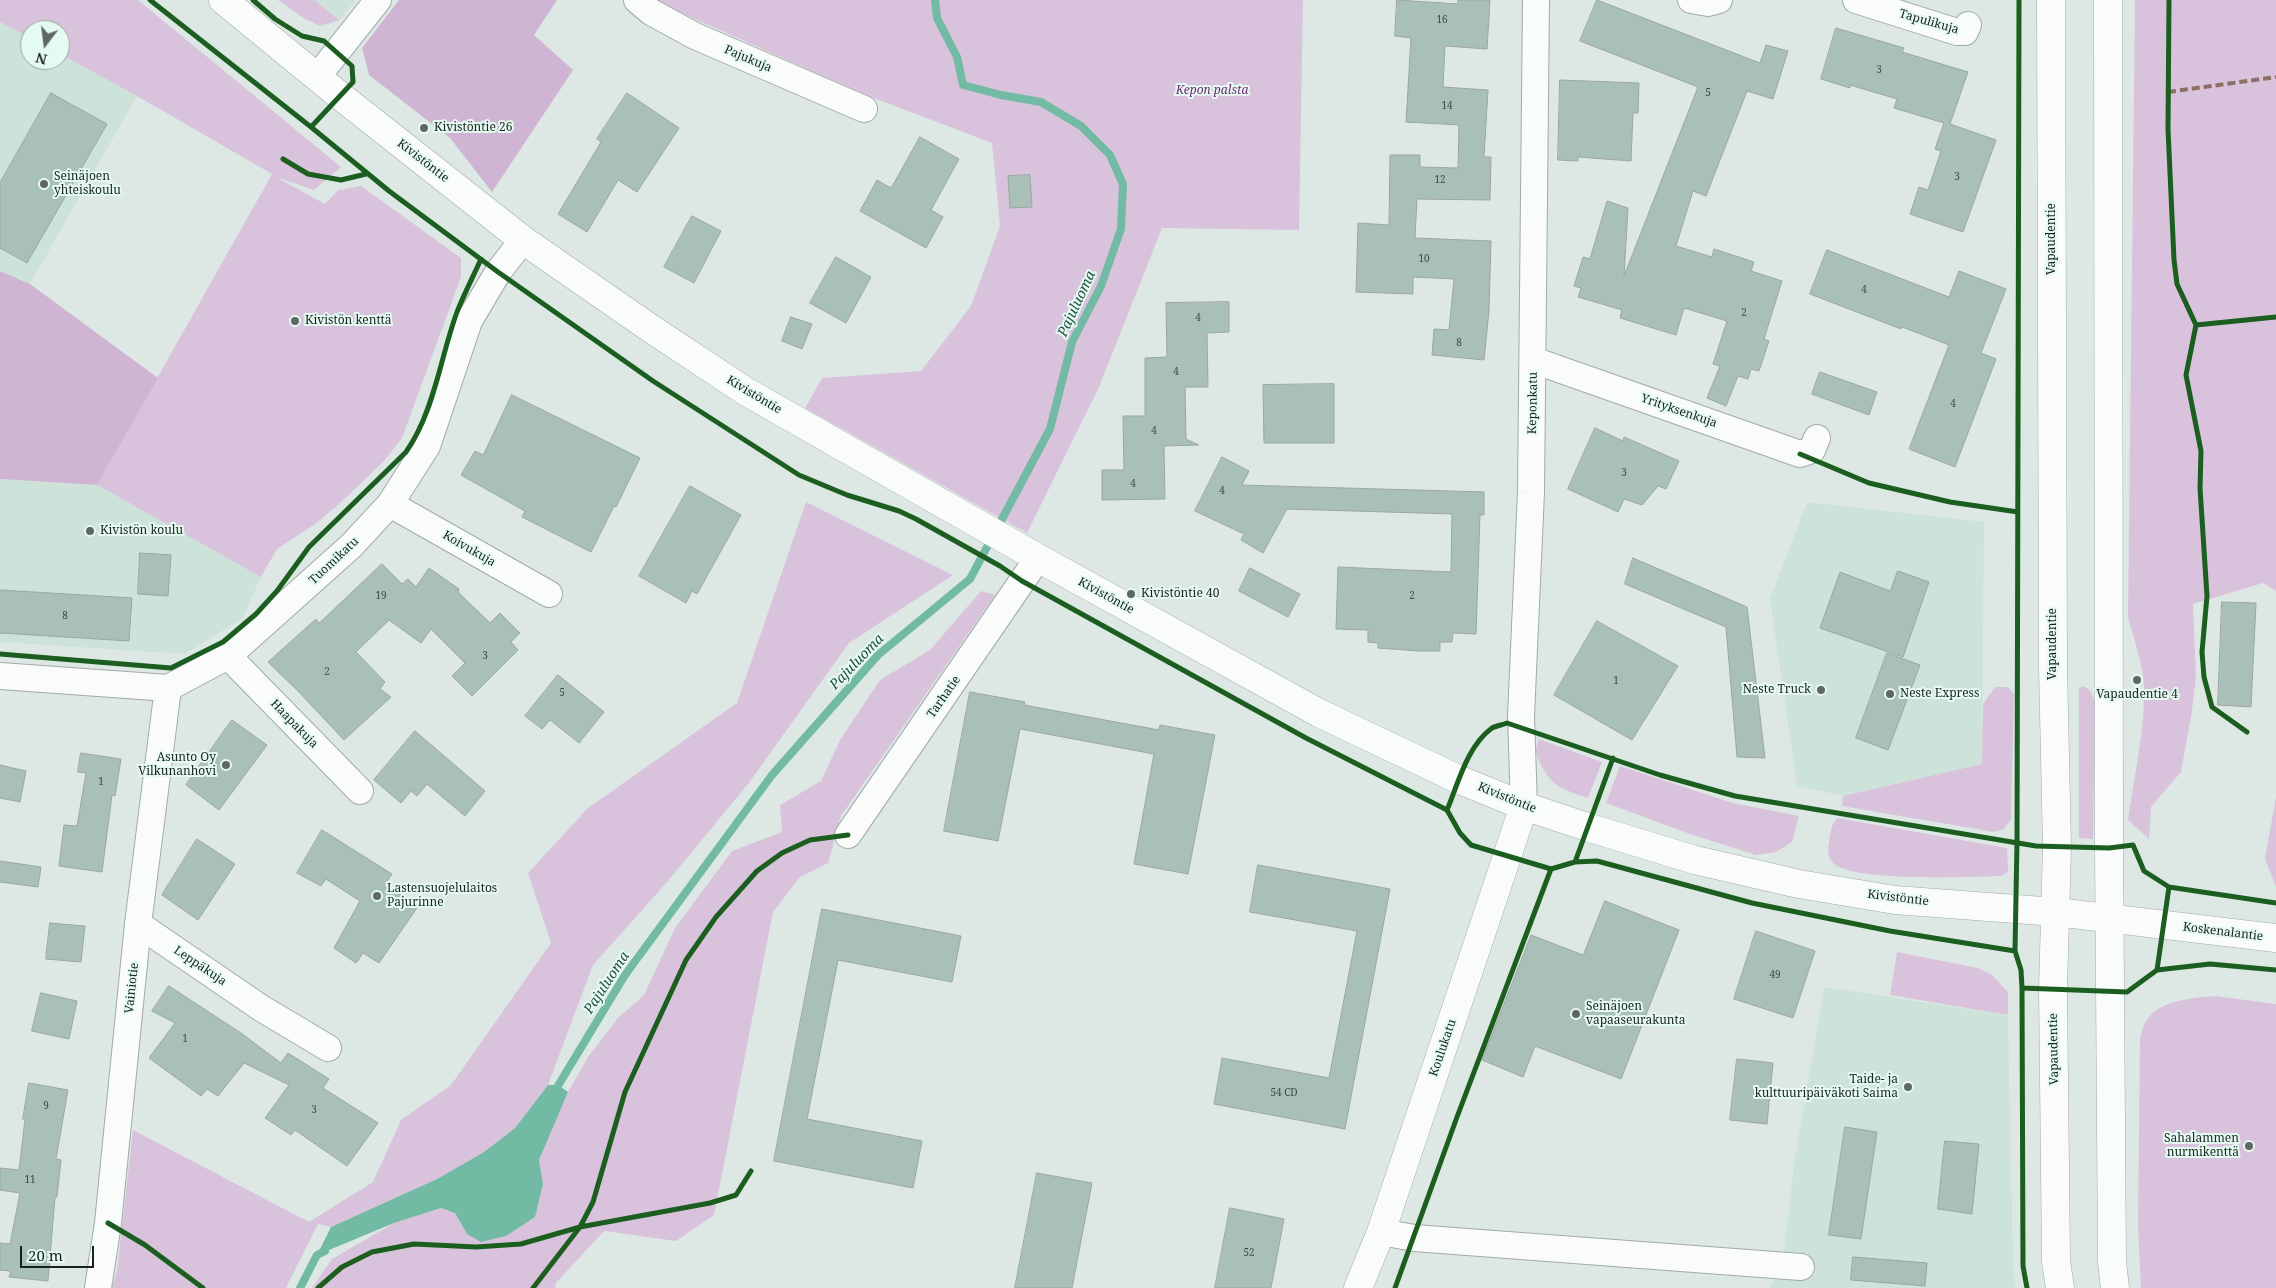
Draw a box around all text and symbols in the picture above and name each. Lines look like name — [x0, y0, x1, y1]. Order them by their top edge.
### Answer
street label: Tapulikuja — [1898, 7, 1960, 37]
house number: 16 — [1436, 14, 1448, 26]
north arrow — [20, 20, 70, 70]
street label: Pajukuja — [722, 43, 774, 75]
text: N — [33, 48, 49, 70]
house number: 3 — [1876, 64, 1882, 76]
park label: Kepon palsta — [1176, 84, 1248, 98]
house number: 5 — [1705, 87, 1711, 99]
house number: 14 — [1441, 100, 1453, 112]
place label: Kivistöntie 26 — [434, 121, 512, 135]
marker: Kivistöntie 26 — [418, 122, 430, 134]
street label: Kivistöntie — [394, 136, 452, 186]
place label: Seinäjoen yhteiskoulu — [54, 170, 121, 198]
house number: 3 — [1954, 171, 1960, 183]
house number: 12 — [1434, 174, 1446, 186]
marker: Seinäjoen yhteiskoulu — [38, 178, 50, 190]
street label: Vapaudentie — [2045, 203, 2059, 275]
house number: 10 — [1418, 253, 1430, 265]
water label: Pajuluoma — [1054, 268, 1100, 340]
house number: 4 — [1861, 284, 1867, 296]
house number: 2 — [1741, 307, 1747, 319]
house number: 4 — [1195, 312, 1201, 324]
place label: Kivistön kenttä — [305, 314, 392, 328]
marker: Kivistön kenttä — [289, 315, 301, 327]
house number: 8 — [1456, 337, 1462, 349]
house number: 4 — [1173, 366, 1179, 378]
street label: Keponkatu — [1525, 372, 1541, 434]
street label: Kivistöntie — [724, 373, 784, 417]
street label: Yrityksenkuja — [1639, 391, 1719, 431]
house number: 4 — [1950, 398, 1956, 410]
house number: 4 — [1151, 425, 1157, 437]
house number: 3 — [1621, 467, 1627, 479]
house number: 4 — [1130, 478, 1136, 490]
house number: 4 — [1219, 485, 1225, 497]
place label: Kivistön koulu — [100, 524, 183, 538]
marker: Kivistön koulu — [84, 525, 96, 537]
street label: Koivukuja — [440, 528, 498, 570]
street label: Tuomikatu — [306, 534, 362, 588]
street label: Kivistöntie — [1075, 575, 1137, 617]
place label: Kivistöntie 40 — [1141, 587, 1219, 601]
marker: Kivistöntie 40 — [1125, 588, 1137, 600]
house number: 19 — [375, 590, 387, 602]
house number: 2 — [1409, 590, 1415, 602]
street label: Vapaudentie — [2046, 608, 2060, 680]
house number: 8 — [62, 610, 68, 622]
water label: Pajuluoma — [826, 631, 888, 693]
house number: 3 — [482, 650, 488, 662]
house number: 2 — [324, 666, 330, 678]
street label: Tarhatie — [924, 673, 964, 721]
marker: Vapaudentie 4 — [2131, 674, 2143, 686]
house number: 1 — [1613, 675, 1619, 687]
place label: Neste Truck — [1743, 683, 1811, 697]
marker: Neste Truck — [1815, 684, 1827, 696]
house number: 5 — [559, 687, 565, 699]
place label: Neste Express — [1900, 687, 1979, 701]
marker: Neste Express — [1884, 688, 1896, 700]
place label: Vapaudentie 4 — [2096, 688, 2178, 702]
street label: Haapakuja — [267, 697, 321, 751]
place label: Asunto Oy Vilkunanhovi — [138, 751, 216, 779]
marker: Asunto Oy Vilkunanhovi — [220, 759, 232, 771]
house number: 1 — [98, 776, 104, 788]
street label: Kivistöntie — [1476, 780, 1538, 816]
place label: Lastensuojelulaitos Pajurinne — [387, 882, 497, 910]
street label: Kivistöntie — [1866, 887, 1930, 909]
marker: Lastensuojelulaitos Pajurinne — [371, 890, 383, 902]
street label: Koskenalantie — [2182, 920, 2264, 944]
street label: Leppäkuja — [171, 943, 229, 989]
water label: Pajuluoma — [581, 949, 633, 1017]
street label: Vainiotie — [122, 962, 142, 1014]
house number: 49 — [1769, 969, 1781, 981]
place label: Seinäjoen vapaaseurakunta — [1586, 1000, 1686, 1028]
marker: Seinäjoen vapaaseurakunta — [1570, 1008, 1582, 1020]
street label: Vapaudentie — [2046, 1013, 2062, 1085]
street label: Koulukatu — [1426, 1017, 1460, 1079]
house number: 1 — [182, 1033, 188, 1045]
place label: Taide- ja kulttuuripäiväkoti Saima — [1755, 1073, 1898, 1101]
marker: Taide- ja kulttuuripäiväkoti Saima — [1902, 1081, 1914, 1093]
house number: 54 CD — [1270, 1087, 1298, 1099]
house number: 9 — [43, 1100, 49, 1112]
house number: 3 — [311, 1104, 317, 1116]
place label: Sahalammen nurmikenttä — [2164, 1132, 2239, 1160]
marker: Sahalammen nurmikenttä — [2243, 1140, 2255, 1152]
house number: 11 — [24, 1174, 36, 1186]
scale bar — [22, 1236, 96, 1268]
text: 20 m — [28, 1245, 63, 1265]
house number: 52 — [1243, 1247, 1255, 1259]

